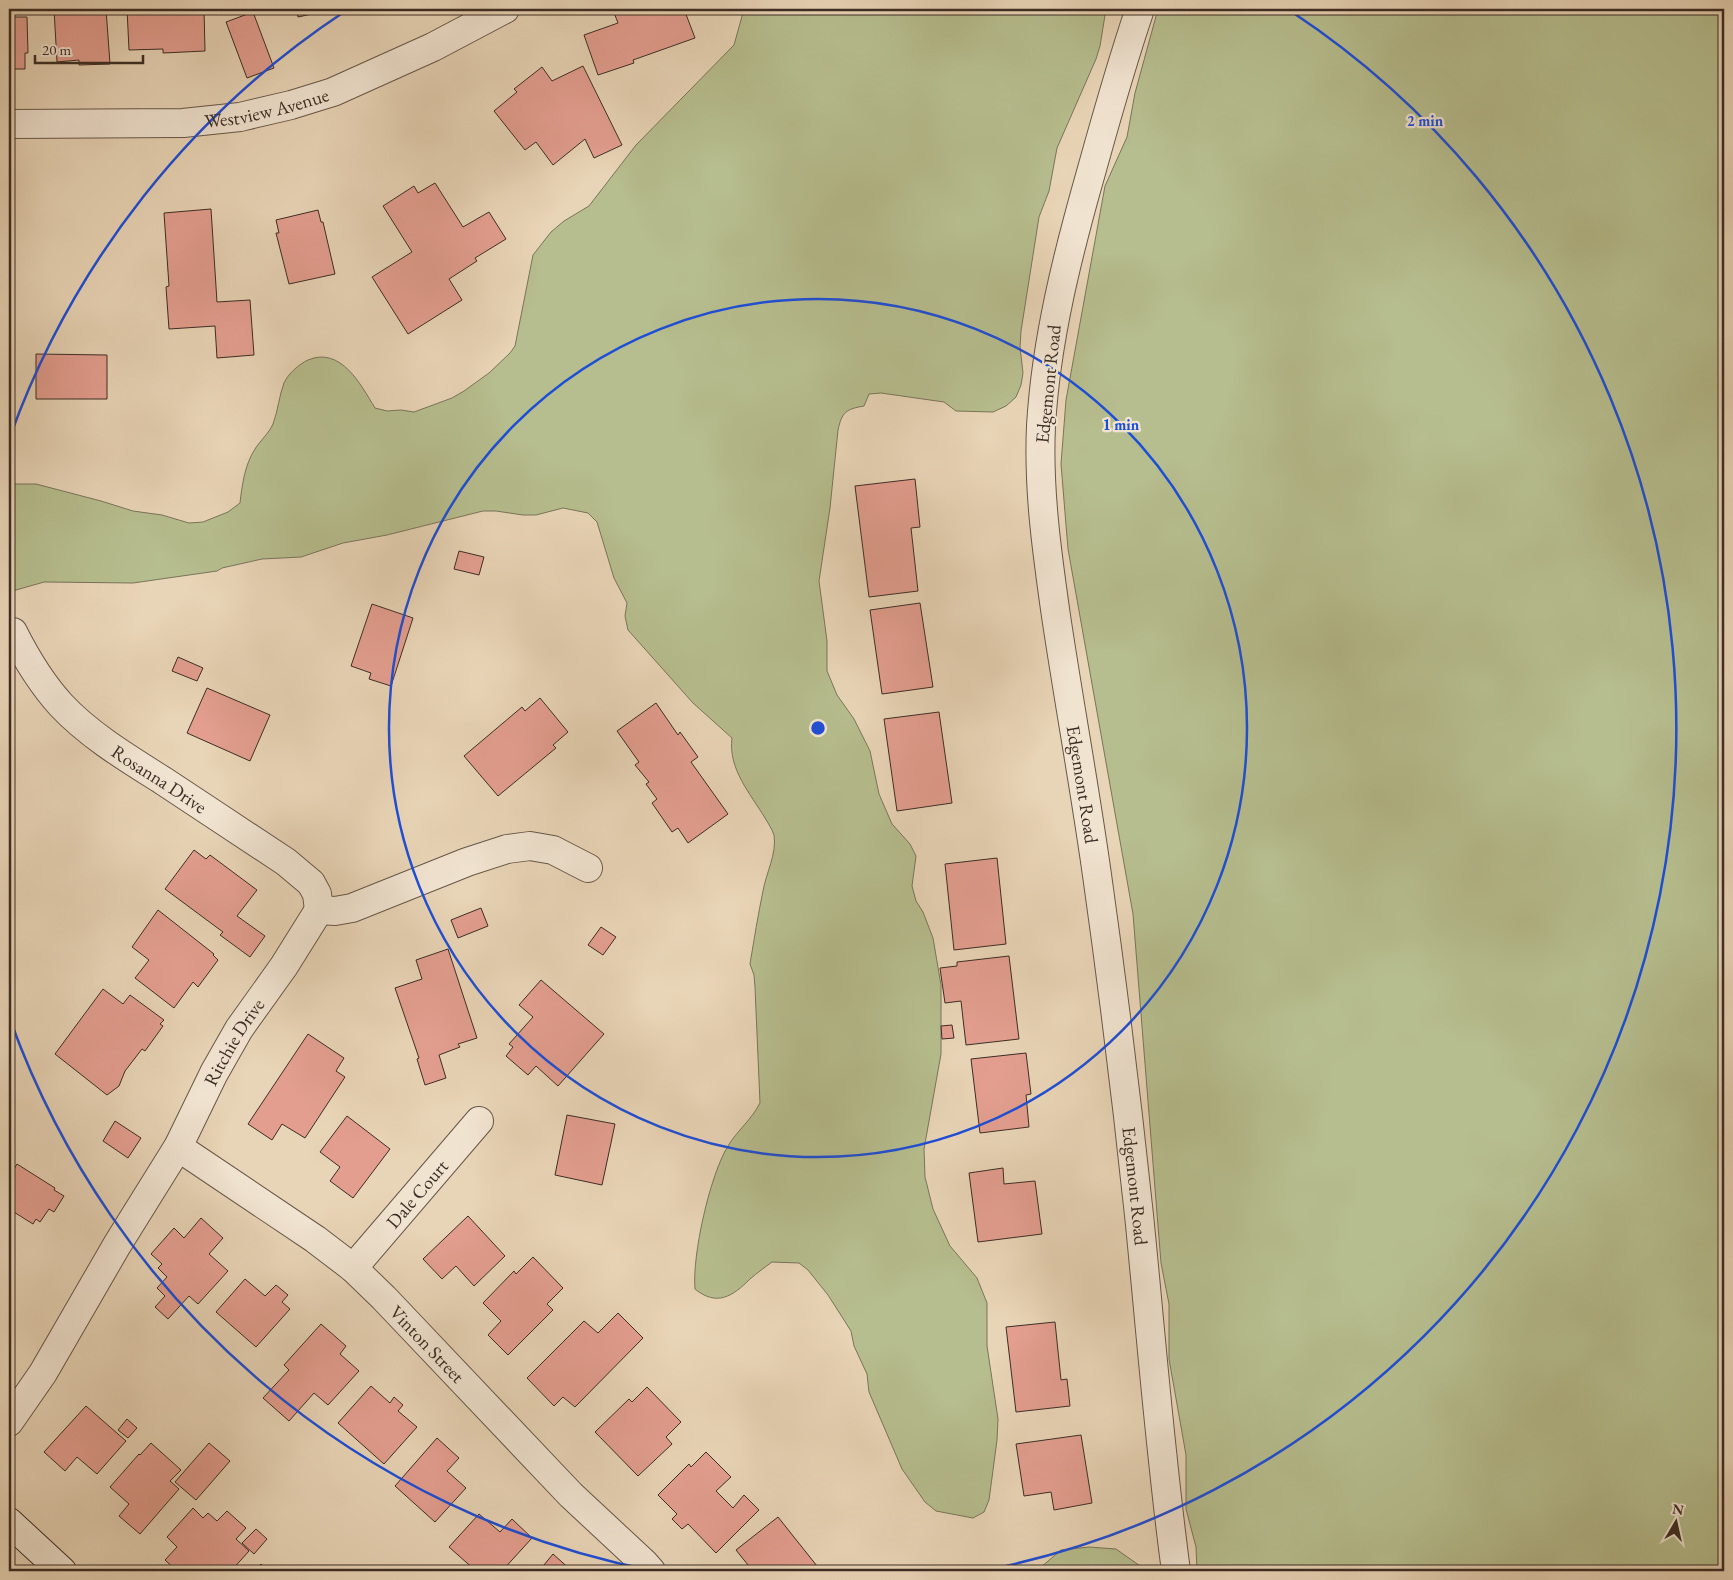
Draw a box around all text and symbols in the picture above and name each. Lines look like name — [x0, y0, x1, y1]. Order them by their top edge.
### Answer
scale bar — [35, 32, 142, 64]
text: 20 m — [42, 40, 71, 59]
street label: Westview Avenue — [203, 82, 332, 133]
text: 2 min — [1407, 111, 1444, 130]
street label: Edgemont Road — [1029, 323, 1067, 445]
text: 1 min — [1103, 415, 1140, 434]
centre of rings — [809, 719, 827, 737]
street label: Edgemont Road — [1061, 723, 1105, 846]
street label: Rosanna Drive — [107, 739, 212, 819]
street label: Ritchie Drive — [197, 993, 270, 1090]
street label: Edgemont Road — [1117, 1125, 1154, 1247]
street label: Dale Court — [380, 1154, 453, 1233]
street label: Vinton Street — [385, 1300, 470, 1388]
north arrow — [1650, 1498, 1700, 1548]
text: N — [1671, 1499, 1686, 1519]

